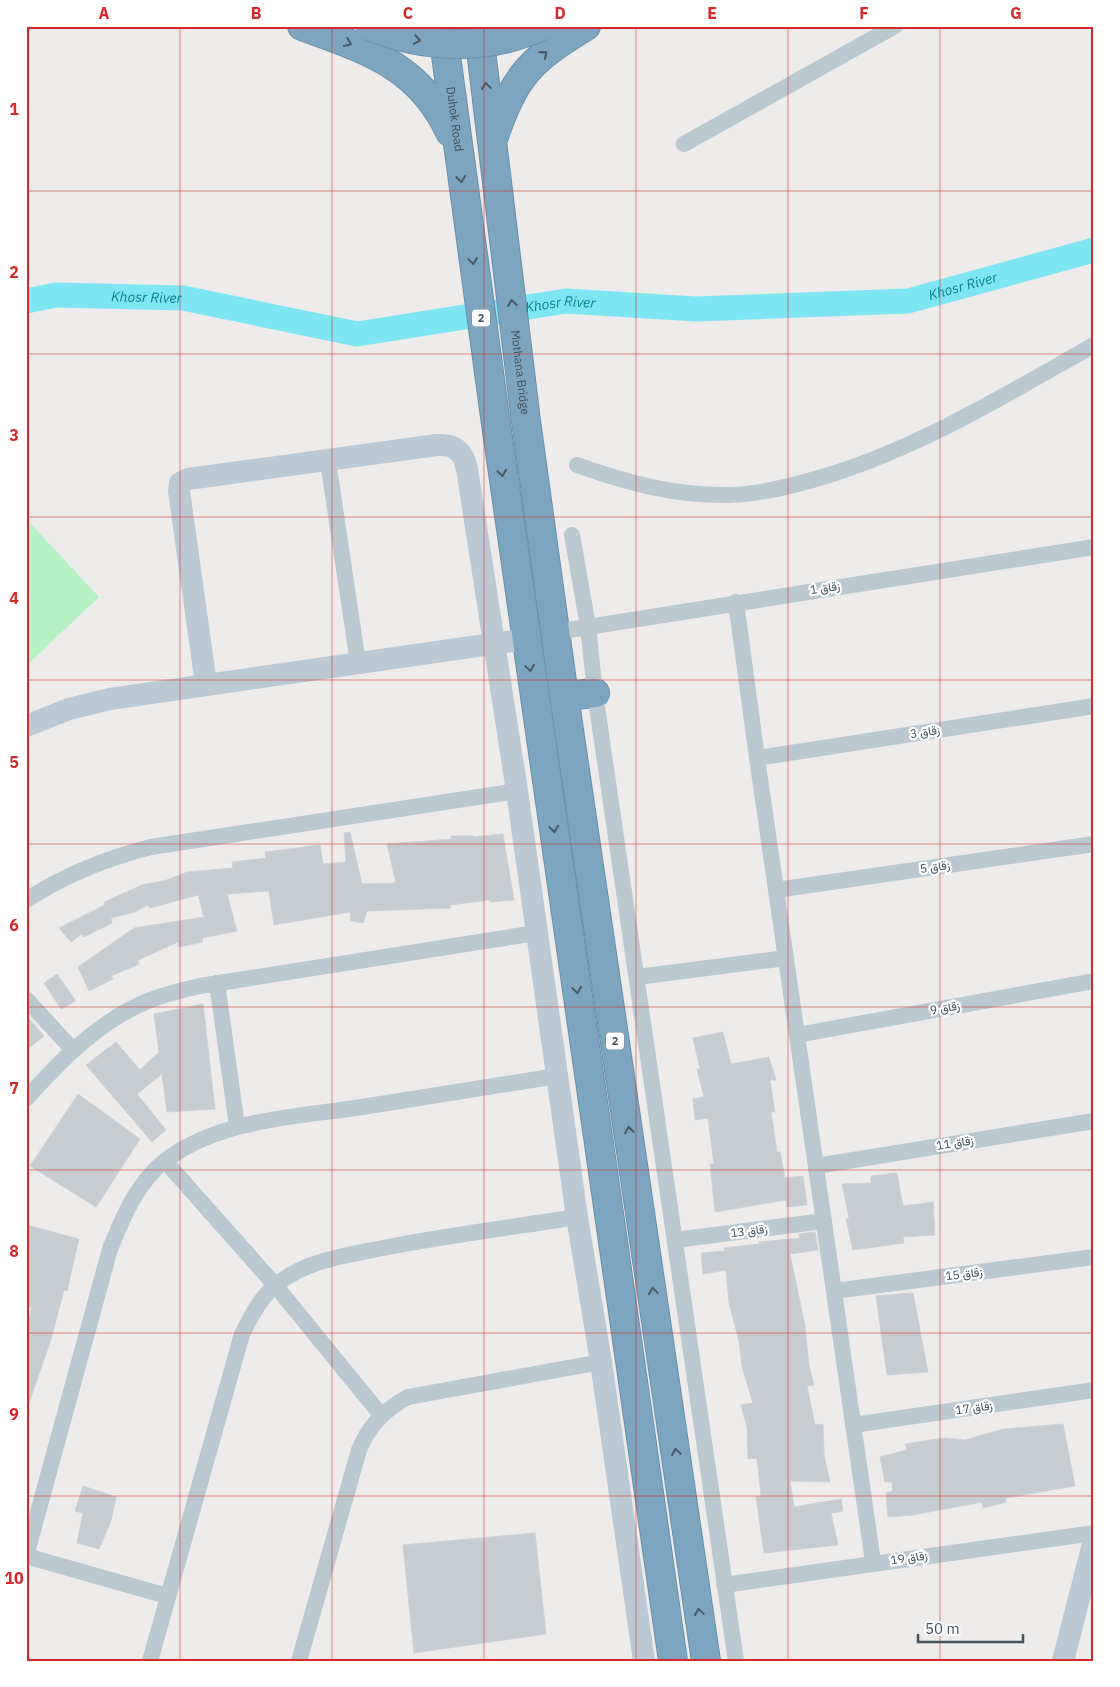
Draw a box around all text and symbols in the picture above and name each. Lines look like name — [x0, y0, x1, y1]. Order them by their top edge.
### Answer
text: A — [99, 3, 110, 23]
text: B — [251, 3, 262, 23]
text: C — [403, 3, 413, 23]
text: D — [554, 3, 566, 23]
text: E — [707, 3, 717, 23]
text: F — [859, 3, 869, 23]
text: G — [1010, 3, 1022, 23]
one-way arrow — [412, 35, 421, 45]
one-way arrow — [343, 37, 352, 48]
one-way arrow — [538, 51, 547, 60]
one-way arrow — [481, 81, 492, 89]
street label: Duhok Road — [443, 86, 467, 152]
text: 1 — [9, 99, 19, 119]
one-way arrow — [455, 175, 466, 183]
one-way arrow — [467, 256, 477, 265]
text: 2 — [9, 262, 19, 282]
water label: Khosr River — [926, 268, 1000, 304]
water label: Khosr River — [111, 287, 183, 307]
water label: Khosr River — [524, 292, 597, 316]
one-way arrow — [507, 299, 518, 307]
road number: 2 — [472, 310, 490, 326]
street label: Mothana Bridge — [508, 329, 533, 416]
text: 3 — [9, 425, 19, 445]
one-way arrow — [497, 468, 507, 477]
street label: زقاق 1 — [809, 578, 841, 598]
text: 4 — [9, 588, 19, 608]
one-way arrow — [525, 664, 535, 673]
street label: زقاق 3 — [909, 722, 941, 742]
text: 5 — [9, 752, 19, 772]
one-way arrow — [548, 825, 558, 833]
street label: زقاق 5 — [919, 857, 951, 877]
text: 6 — [9, 915, 19, 935]
one-way arrow — [571, 986, 582, 994]
street label: زقاق 9 — [929, 997, 961, 1019]
road number: 2 — [606, 1032, 624, 1050]
text: 7 — [9, 1078, 19, 1098]
one-way arrow — [624, 1126, 634, 1134]
street label: زقاق 11 — [935, 1132, 975, 1154]
street label: زقاق 13 — [729, 1221, 769, 1241]
text: 8 — [9, 1241, 19, 1261]
street label: زقاق 15 — [944, 1264, 984, 1284]
one-way arrow — [648, 1286, 658, 1295]
street label: زقاق 17 — [954, 1397, 994, 1419]
text: 9 — [9, 1404, 19, 1424]
one-way arrow — [671, 1447, 682, 1455]
street label: زقاق 19 — [889, 1547, 929, 1569]
text: 10 — [4, 1568, 24, 1588]
one-way arrow — [694, 1608, 705, 1616]
scale bar — [918, 1612, 1022, 1644]
text: 50 m — [925, 1619, 960, 1638]

